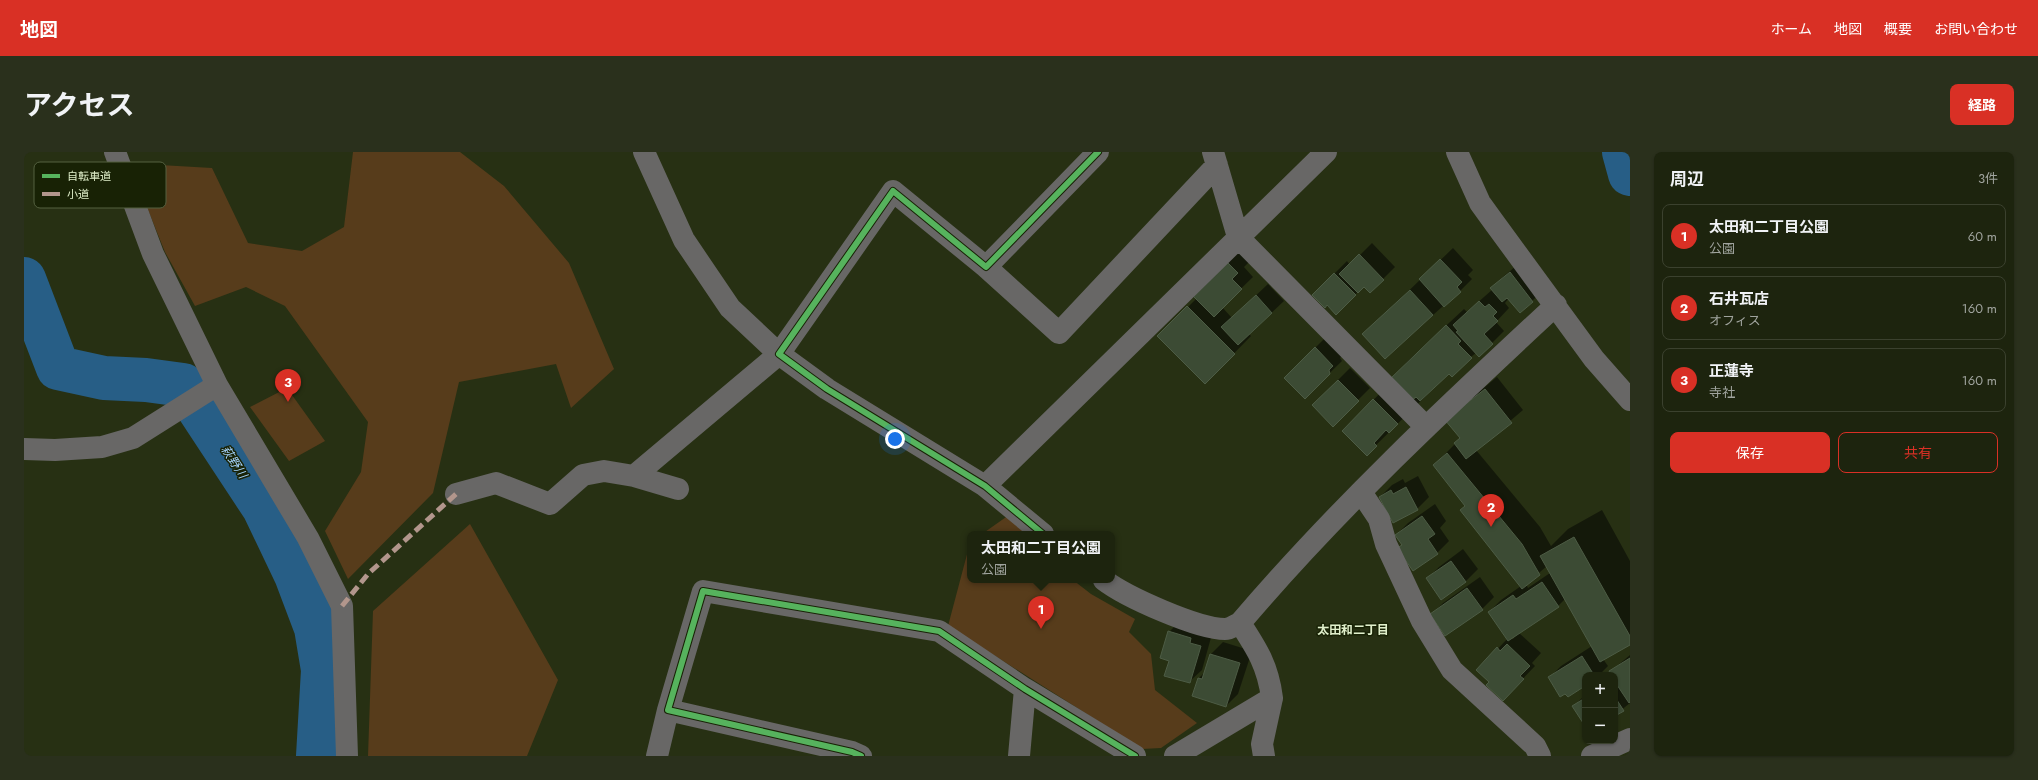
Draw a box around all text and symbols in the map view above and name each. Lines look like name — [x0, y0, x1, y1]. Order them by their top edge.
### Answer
text: 地図 — [20, 16, 58, 43]
text: ホーム — [1770, 19, 1812, 39]
text: 地図 — [1834, 19, 1862, 39]
text: 概要 — [1884, 19, 1912, 39]
text: お問い合わせ — [1934, 19, 2018, 39]
button: 経路 — [1950, 84, 2014, 125]
text: アクセス — [24, 85, 135, 126]
legend — [34, 162, 166, 208]
text: 周辺 — [1670, 167, 1704, 191]
text: 自転車道 — [67, 168, 111, 184]
text: 3件 — [1978, 169, 1998, 188]
text: 小道 — [67, 186, 89, 202]
text: 太田和二丁目公園 — [1709, 216, 1829, 238]
text: 1 — [1681, 227, 1687, 246]
text: 60 m — [1968, 227, 1997, 246]
text: 公園 — [1709, 239, 1735, 258]
text: 石井瓦店 — [1709, 288, 1769, 310]
text: 2 — [1680, 299, 1688, 318]
text: 160 m — [1962, 299, 1997, 318]
text: オフィス — [1709, 311, 1761, 330]
text: 正蓮寺 — [1709, 360, 1754, 382]
pin: 3 — [275, 369, 301, 402]
text: 3 — [1680, 371, 1688, 390]
text: 160 m — [1962, 371, 1997, 390]
text: 寺社 — [1709, 383, 1735, 402]
your location — [885, 429, 905, 449]
button: 保存 — [1670, 432, 1830, 473]
button: 共有 — [1838, 432, 1998, 473]
water label: 萩野川 — [217, 442, 252, 484]
pin: 2 — [1478, 494, 1504, 527]
popup — [967, 531, 1115, 583]
text: 太田和二丁目公園 — [981, 537, 1101, 559]
text: 公園 — [981, 560, 1007, 579]
pin: 1 — [1028, 596, 1054, 629]
district label: 太田和二丁目 — [1317, 621, 1389, 639]
map controls — [1582, 672, 1618, 744]
button: + — [1582, 672, 1618, 708]
button: − — [1582, 708, 1618, 744]

